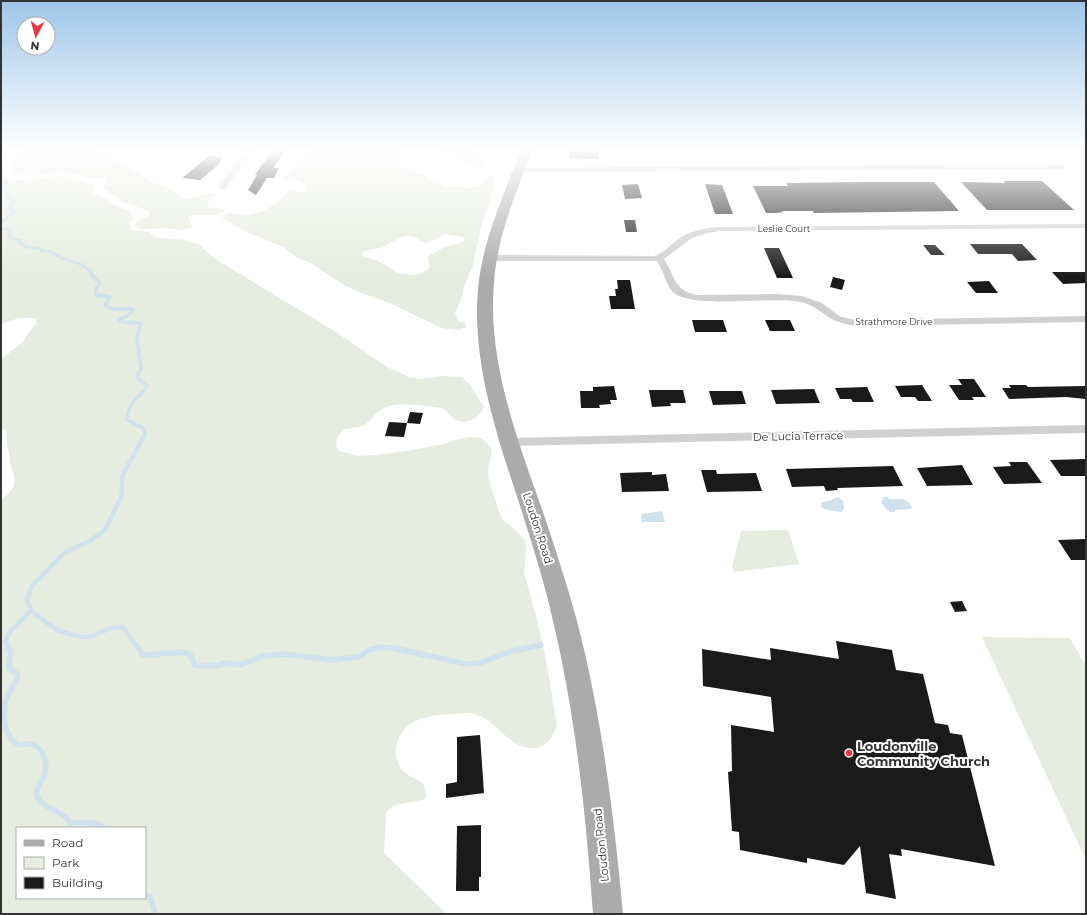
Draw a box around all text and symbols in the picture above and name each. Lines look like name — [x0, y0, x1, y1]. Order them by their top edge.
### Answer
north arrow — [16, 16, 56, 56]
text: N — [30, 39, 40, 53]
street label: Leslie Court — [758, 223, 811, 234]
street label: Strathmore Drive — [855, 316, 933, 327]
street label: De Lucia Terrace — [753, 428, 844, 444]
street label: Loudon Road — [520, 491, 556, 565]
place label: Loudonville Community Church — [857, 738, 990, 769]
marker: Loudonville Community Church — [844, 748, 854, 758]
street label: Loudon Road — [590, 807, 612, 883]
legend — [16, 827, 146, 899]
text: Road — [52, 835, 83, 850]
text: Park — [52, 855, 80, 870]
text: Building — [52, 875, 103, 890]

